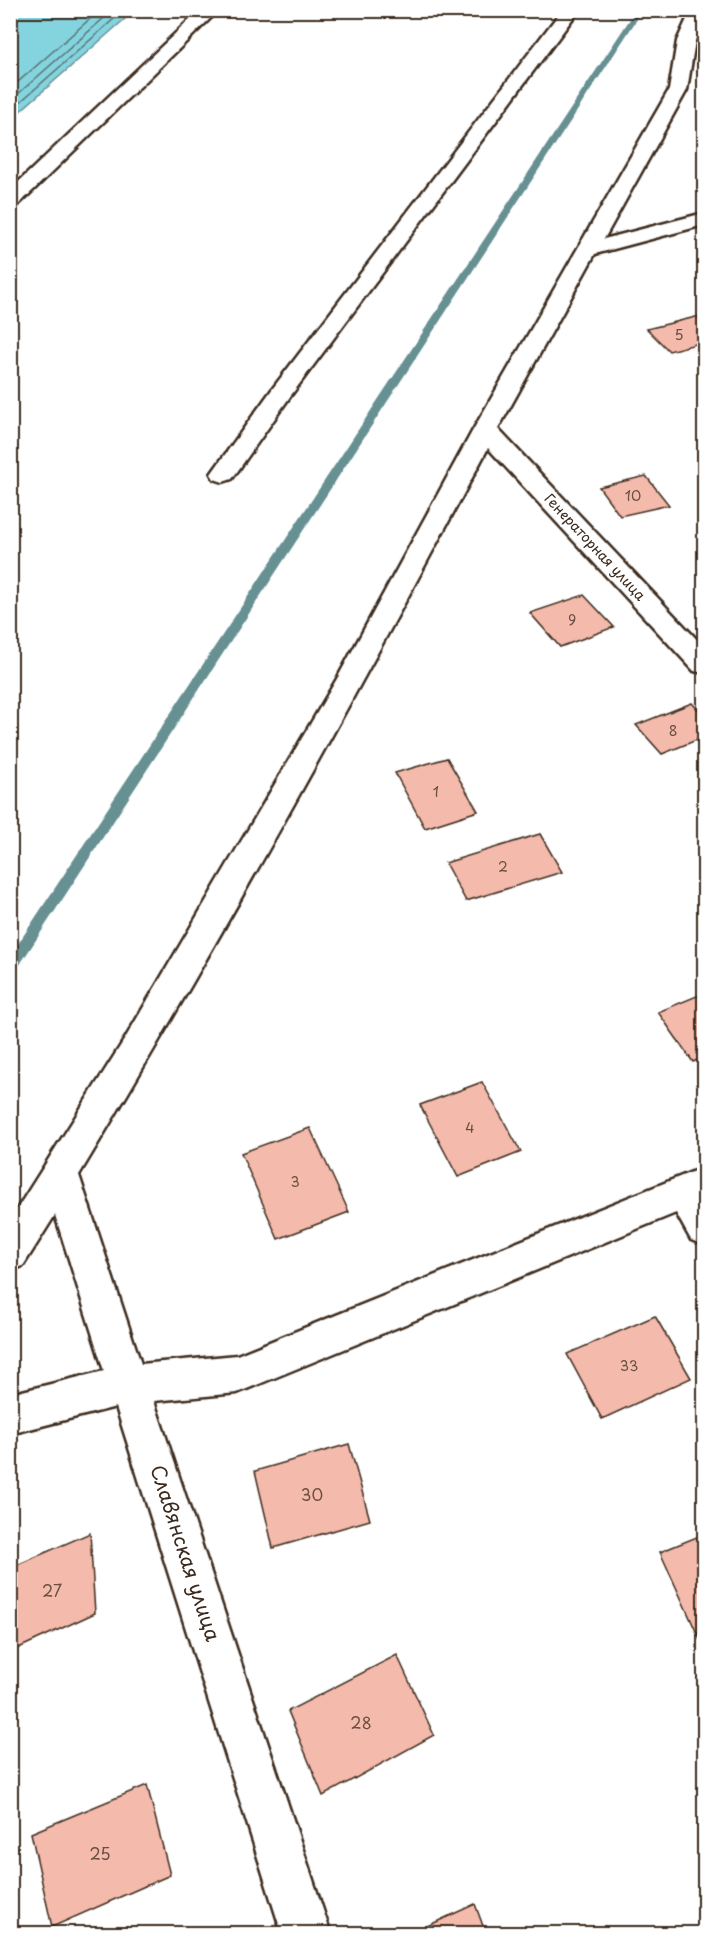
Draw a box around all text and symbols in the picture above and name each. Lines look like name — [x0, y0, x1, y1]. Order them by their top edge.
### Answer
house number: 5 — [674, 324, 684, 345]
house number: 10 — [625, 485, 641, 506]
street label: Генераторная улица — [540, 488, 651, 605]
house number: 9 — [568, 609, 576, 630]
house number: 8 — [669, 720, 677, 741]
house number: 1 — [433, 781, 439, 802]
house number: 2 — [498, 856, 508, 877]
house number: 4 — [465, 1117, 475, 1138]
house number: 3 — [290, 1171, 300, 1192]
house number: 33 — [620, 1355, 638, 1376]
street label: Славянская улица — [143, 1461, 229, 1645]
house number: 30 — [301, 1482, 323, 1506]
house number: 27 — [42, 1578, 62, 1602]
house number: 28 — [350, 1710, 372, 1734]
house number: 25 — [89, 1841, 111, 1865]

